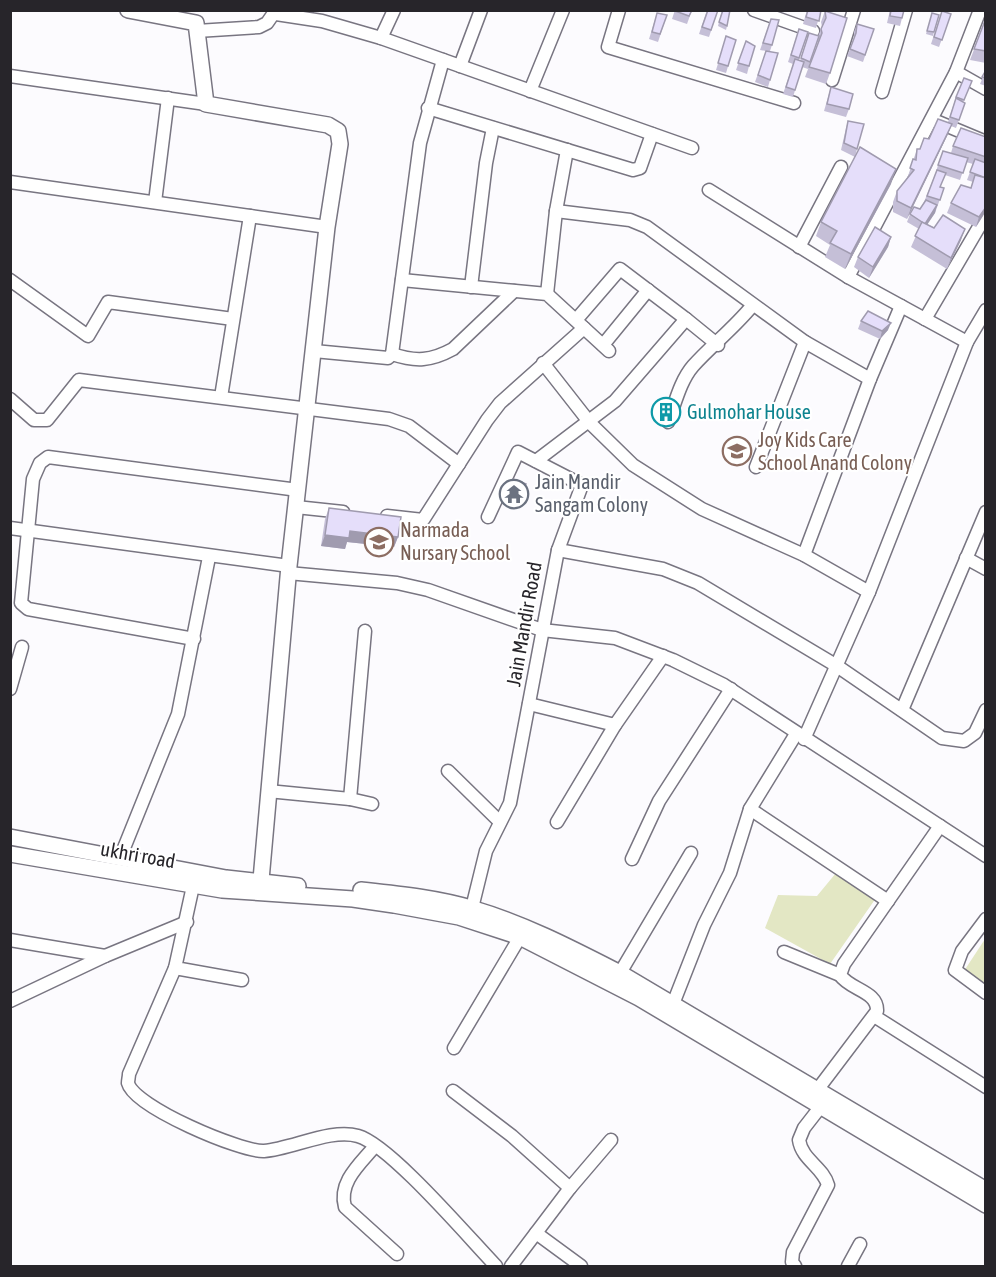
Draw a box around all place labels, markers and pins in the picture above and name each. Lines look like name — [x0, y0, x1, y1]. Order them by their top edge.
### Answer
building icon: Gulmohar House — [650, 396, 682, 428]
place label: Gulmohar House — [687, 400, 811, 423]
place label: Joy Kids Care School Anand Colony — [758, 428, 912, 474]
school or university icon: Joy Kids Care School Anand Colony — [721, 435, 753, 467]
place label: Jain Mandir Sangam Colony — [535, 470, 648, 516]
temple icon: Jain Mandir Sangam Colony — [498, 478, 530, 510]
place label: Narmada Nursary School — [400, 518, 511, 564]
school or university icon: Narmada Nursary School — [363, 526, 395, 558]

